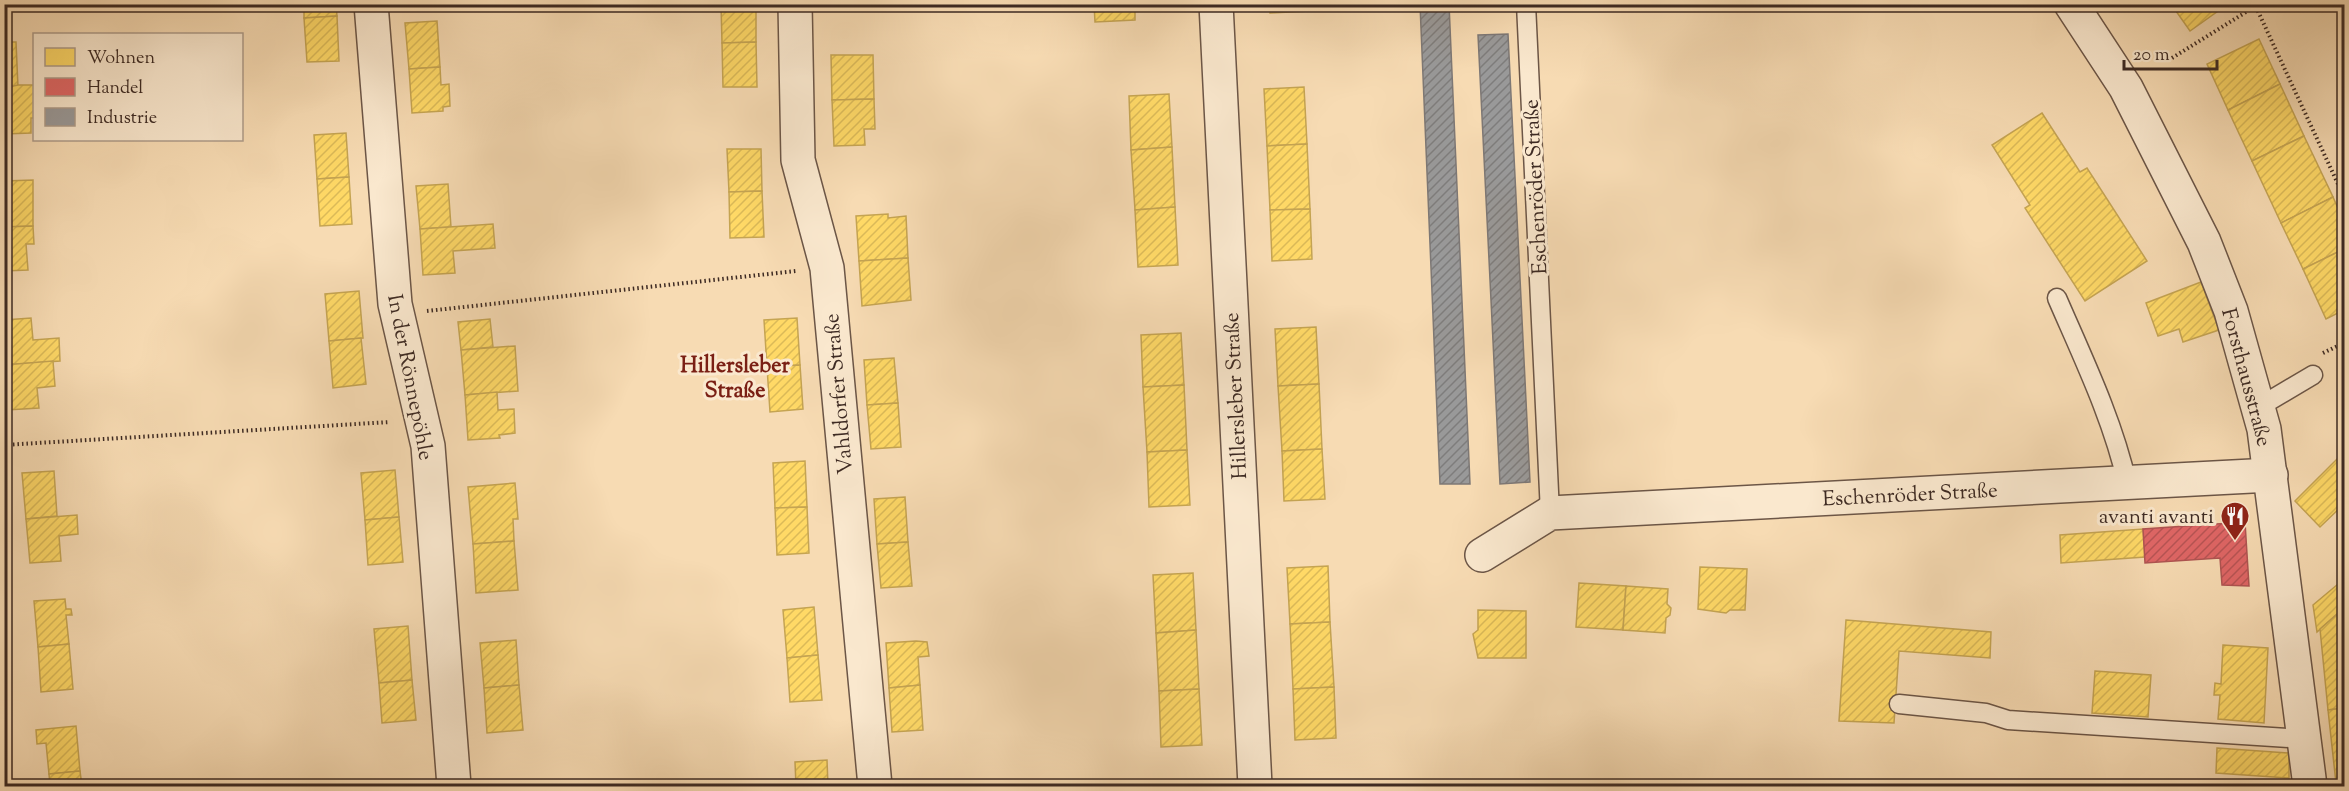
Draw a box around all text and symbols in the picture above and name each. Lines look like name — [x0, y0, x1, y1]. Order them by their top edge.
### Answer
legend — [33, 33, 243, 141]
scale bar — [2124, 33, 2217, 71]
text: 20 m — [2133, 43, 2170, 69]
text: Wohnen — [87, 46, 155, 72]
text: Handel — [87, 76, 143, 102]
street label: Eschenröder Straße — [1517, 98, 1557, 275]
text: Industrie — [87, 106, 157, 132]
street label: In der Rönnepöhle — [378, 292, 440, 463]
street label: Forsthausstraße — [2212, 305, 2278, 450]
street label: Vahldorfer Straße — [818, 312, 862, 476]
street label: Hillersleber Straße — [1218, 312, 1256, 480]
district label: Hillersleber Straße — [680, 351, 790, 408]
street label: Eschenröder Straße — [1822, 476, 1999, 516]
restaurant icon: avanti avanti — [2219, 500, 2251, 542]
place label: avanti avanti — [2099, 503, 2214, 533]

